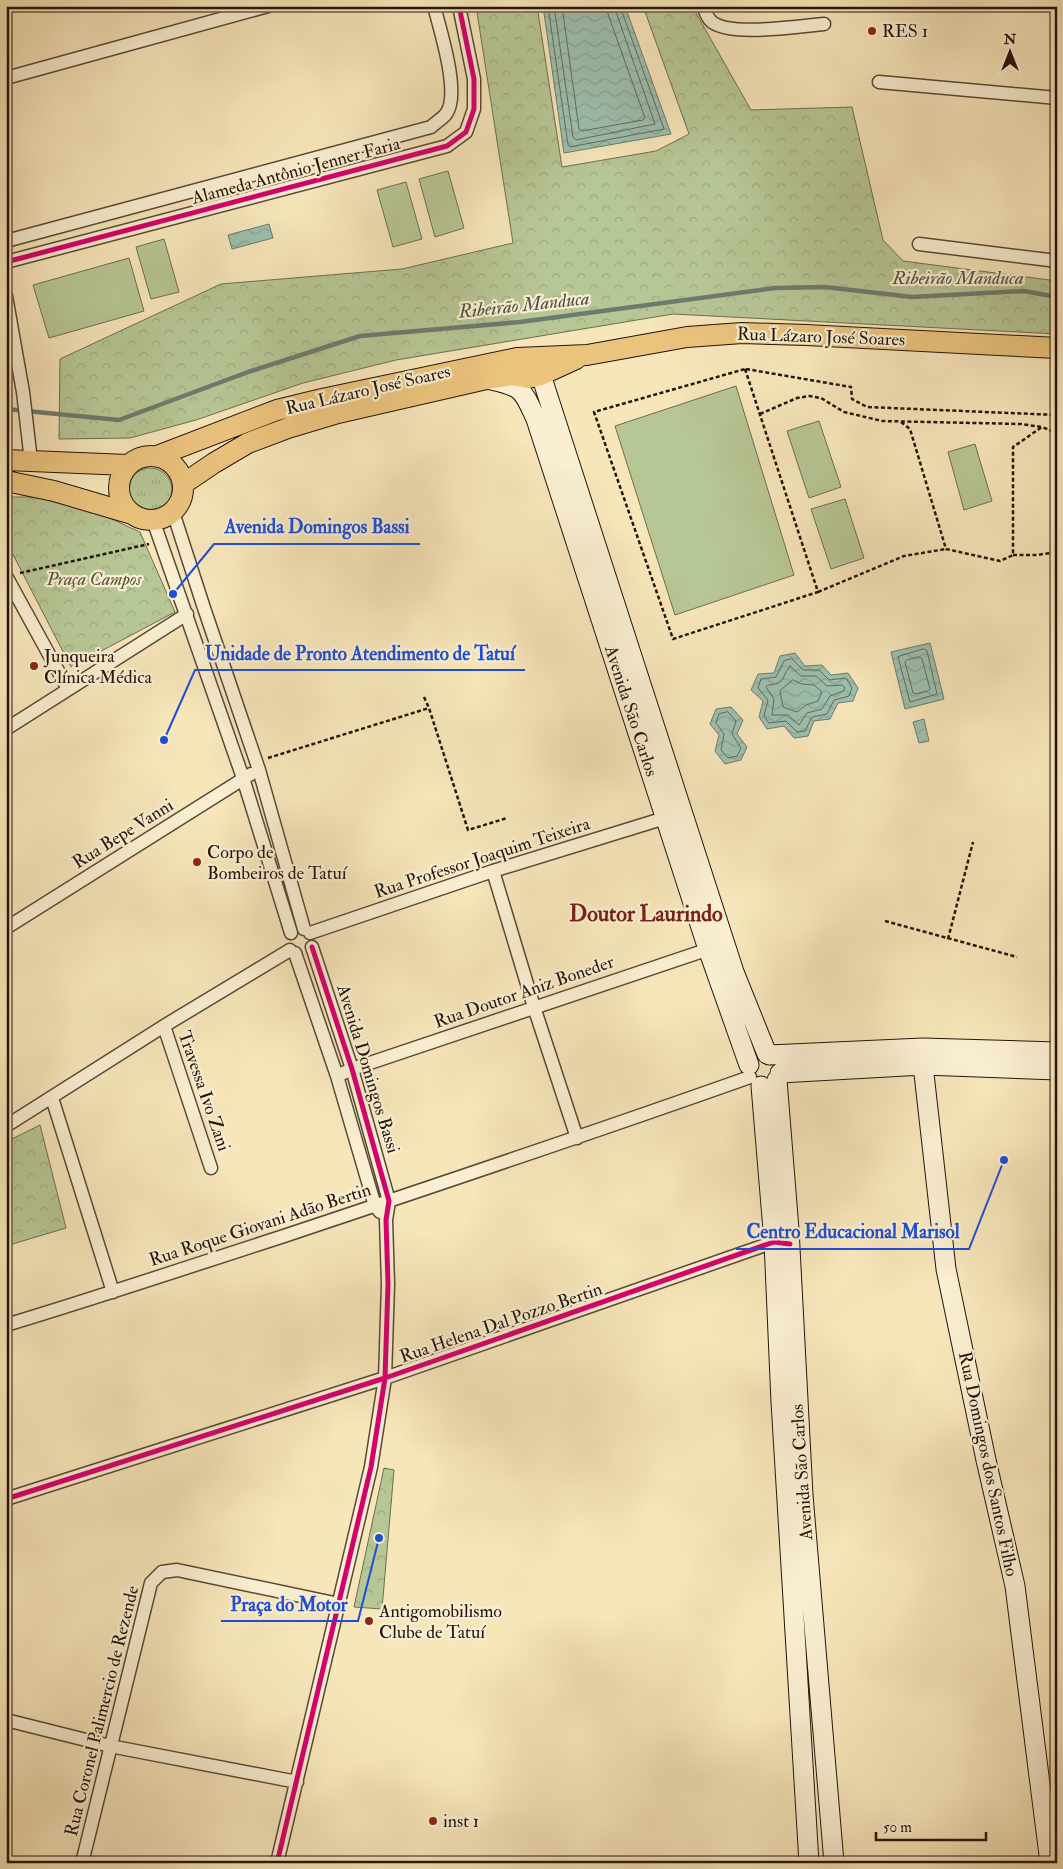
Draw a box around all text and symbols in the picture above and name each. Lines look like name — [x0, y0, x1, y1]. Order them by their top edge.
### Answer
place label: RES 1 — [882, 20, 928, 43]
marker: RES 1 — [866, 25, 878, 37]
north arrow — [986, 28, 1036, 78]
text: N — [1003, 31, 1017, 48]
street label: Alameda Antônio Jenner Faria — [188, 132, 403, 210]
water label: Ribeirão Manduca — [891, 266, 1024, 290]
water label: Ribeirão Manduca — [456, 286, 591, 324]
street label: Rua Lázaro José Soares — [736, 323, 906, 351]
street label: Rua Lázaro José Soares — [283, 360, 453, 420]
callout: Avenida Domingos Bassi — [214, 510, 420, 544]
text: Avenida Domingos Bassi — [223, 515, 410, 540]
park label: Praça Campos — [46, 568, 142, 591]
callout: Unidade de Pronto Atendimento de Tatuí — [195, 636, 525, 670]
text: Unidade de Pronto Atendimento de Tatuí — [205, 642, 517, 666]
street label: Avenida São Carlos — [599, 642, 663, 779]
place label: Junqueira Clínica Médica — [43, 645, 152, 689]
marker: Junqueira Clínica Médica — [28, 660, 40, 672]
street label: Rua Bepe Vanni — [68, 794, 178, 874]
street label: Rua Professor Joaquim Teixeira — [371, 812, 593, 904]
place label: Corpo de Bombeiros de Tatuí — [207, 841, 348, 885]
marker: Corpo de Bombeiros de Tatuí — [191, 856, 203, 868]
district label: Doutor Laurindo — [569, 900, 723, 928]
street label: Rua Doutor Aniz Boneder — [431, 950, 617, 1034]
street label: Avenida Domingos Bassi — [331, 981, 405, 1156]
street label: Travessa Ivo Zani — [173, 1028, 235, 1154]
street label: Rua Roque Giovani Adão Bertin — [146, 1178, 374, 1272]
callout: Centro Educacional Marisol — [736, 1215, 969, 1249]
text: Centro Educacional Marisol — [746, 1220, 960, 1244]
street label: Rua Helena Dal Pozzo Bertin — [397, 1277, 605, 1369]
street label: Rua Domingos dos Santos Filho — [953, 1350, 1023, 1579]
street label: Avenida São Carlos — [786, 1403, 818, 1542]
street label: Rua Coronel Palimercio de Rezende — [60, 1583, 144, 1839]
callout: Praça do Motor — [221, 1587, 358, 1621]
text: Praça do Motor — [230, 1593, 349, 1617]
place label: Antigomobilismo Clube de Tatuí — [378, 1600, 502, 1644]
marker: Antigomobilismo Clube de Tatuí — [363, 1615, 375, 1627]
scale bar — [876, 1809, 986, 1841]
place label: inst 1 — [443, 1810, 479, 1833]
marker: inst 1 — [427, 1815, 439, 1827]
text: 50 m — [883, 1818, 912, 1837]

